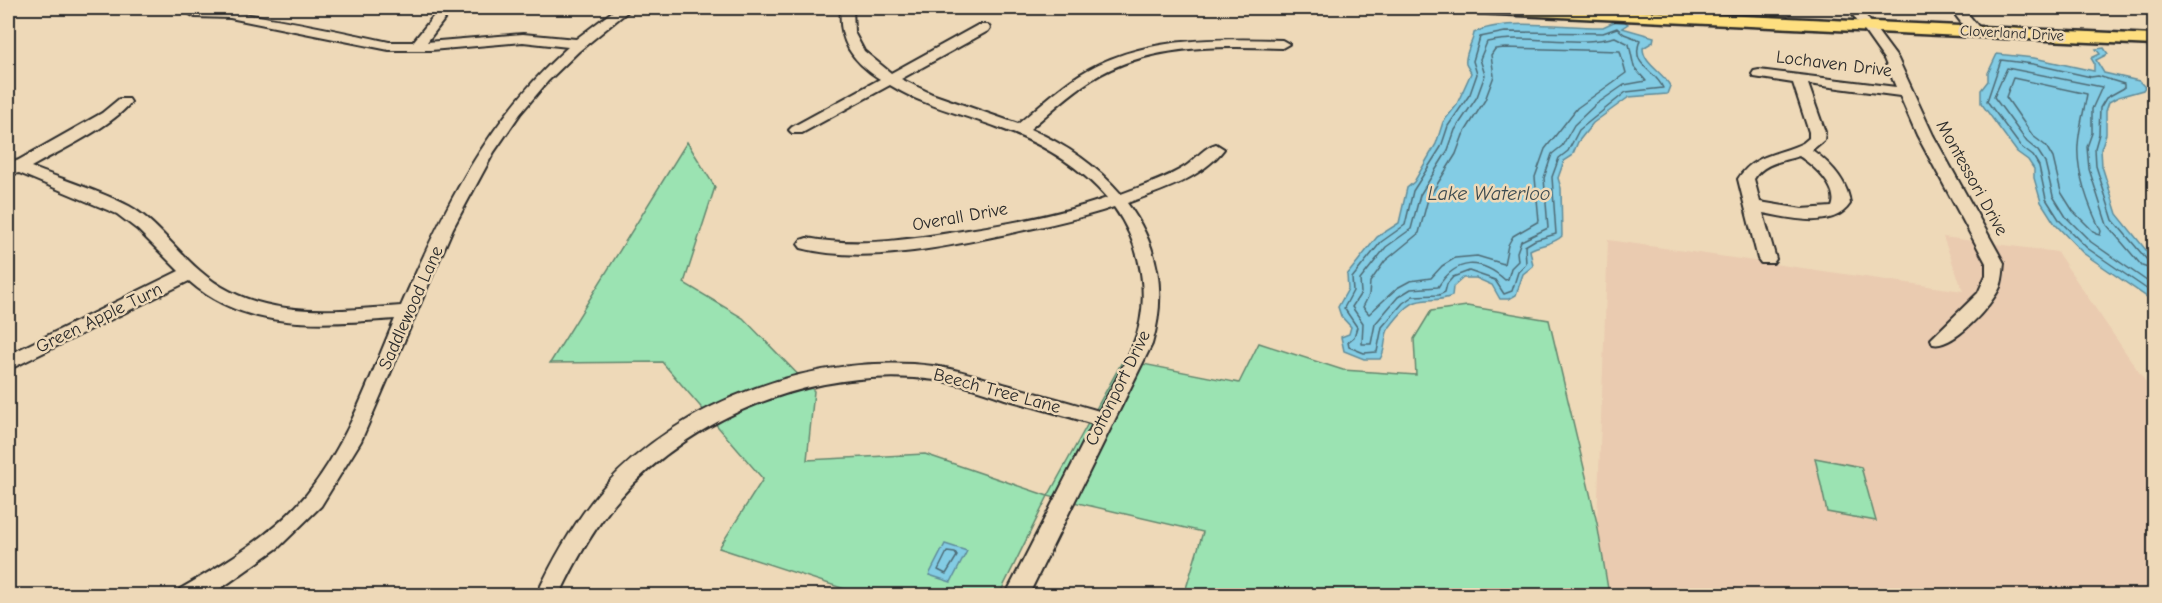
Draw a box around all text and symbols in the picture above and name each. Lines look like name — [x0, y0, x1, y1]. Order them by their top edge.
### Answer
street label: Cloverland Drive — [1959, 21, 2065, 45]
street label: Lochaven Drive — [1775, 46, 1893, 82]
street label: Montessori Drive — [1932, 117, 2012, 239]
water label: Lake Waterloo — [1428, 182, 1550, 205]
street label: Overall Drive — [911, 198, 1009, 236]
street label: Saddlewood Lane — [374, 243, 448, 373]
street label: Green Apple Turn — [32, 278, 166, 358]
street label: Cottonport Drive — [1081, 327, 1155, 449]
street label: Beech Tree Lane — [931, 364, 1063, 418]

